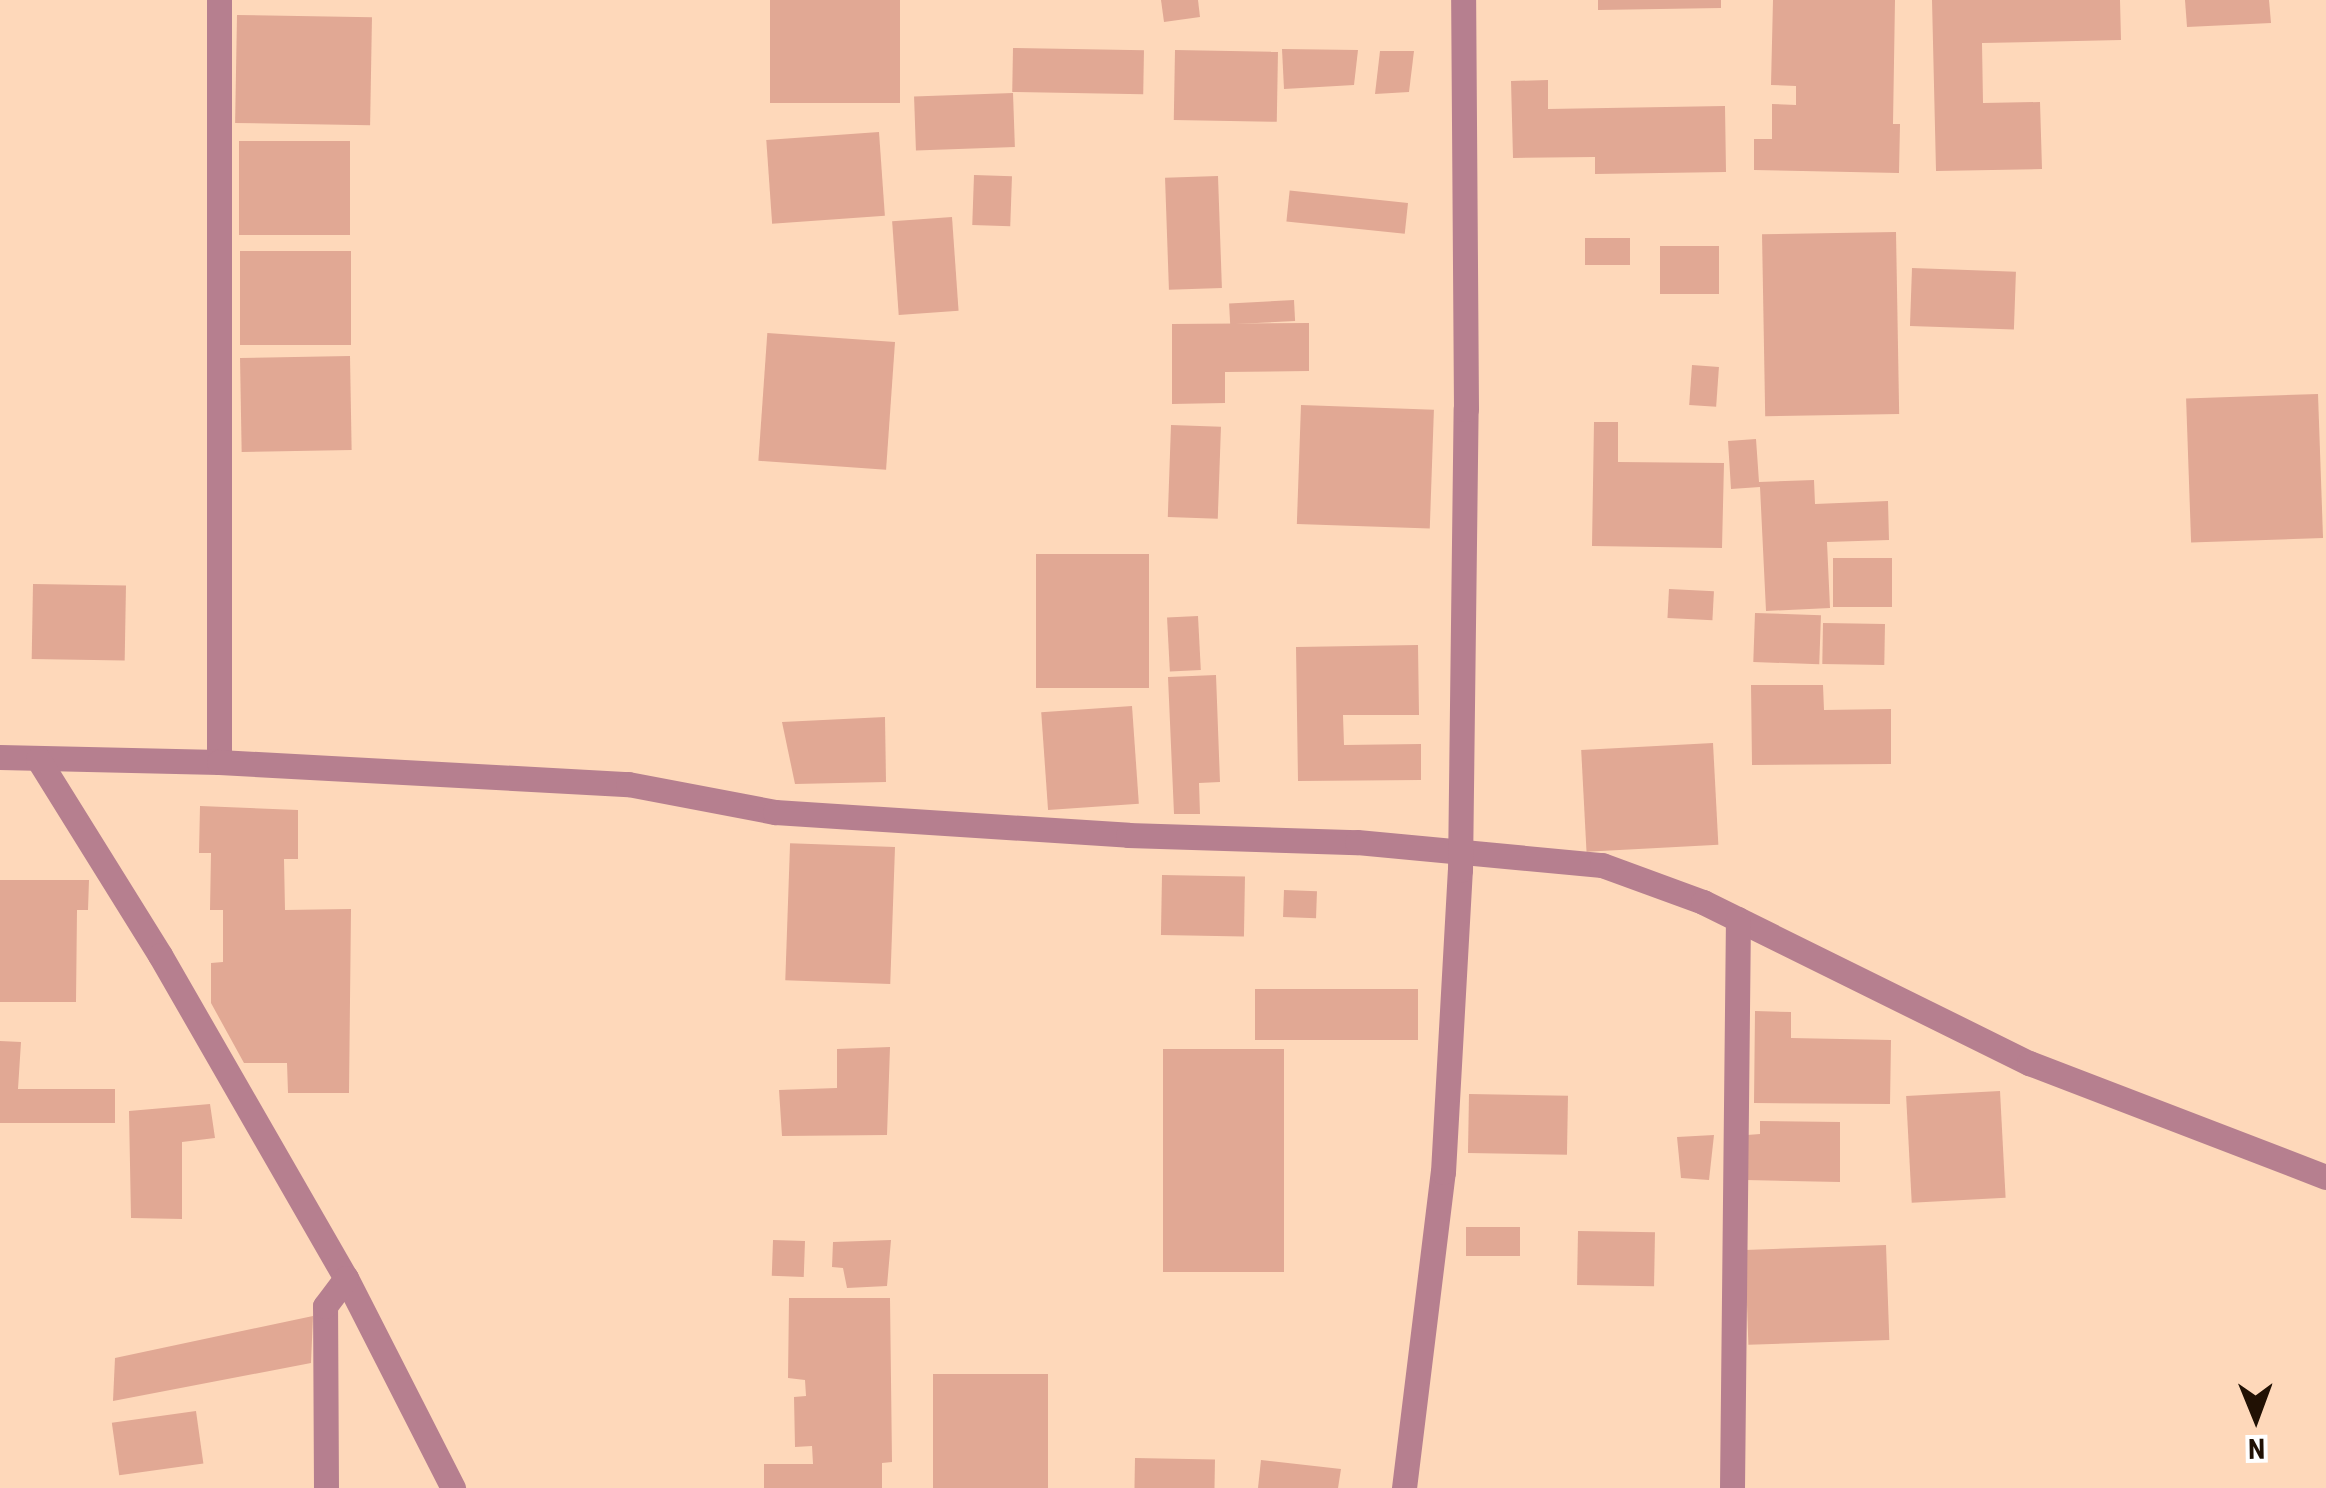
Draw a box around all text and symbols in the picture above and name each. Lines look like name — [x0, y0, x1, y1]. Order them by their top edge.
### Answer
north arrow — [2206, 1368, 2306, 1468]
text: N — [2248, 1432, 2265, 1465]

